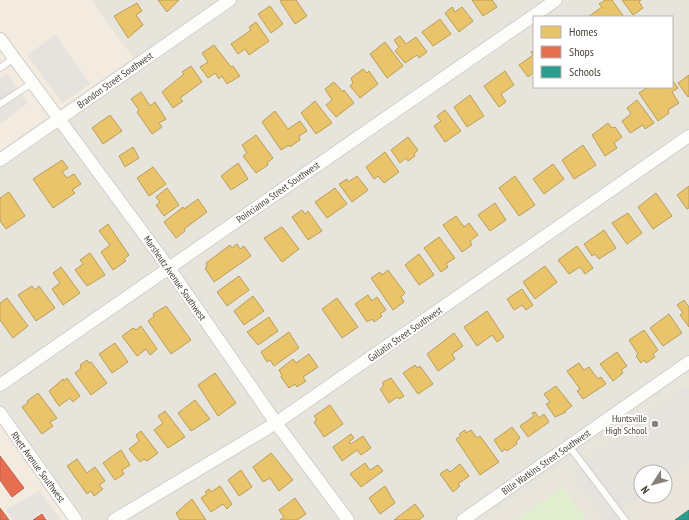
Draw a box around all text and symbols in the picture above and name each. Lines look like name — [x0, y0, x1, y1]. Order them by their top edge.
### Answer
legend — [533, 16, 673, 88]
text: Homes — [569, 24, 597, 39]
text: Shops — [569, 44, 594, 59]
street label: Brandon Street Southwest — [74, 49, 156, 111]
text: Schools — [569, 64, 601, 79]
street label: Poincianna Street Southwest — [234, 158, 322, 226]
street label: Marsheutz Avenue Southwest — [141, 233, 209, 323]
street label: Gallatin Street Southwest — [365, 303, 445, 365]
place label: Huntsville High School — [605, 412, 648, 437]
marker: Huntsville High School — [650, 419, 660, 429]
street label: Bille Watkins Street Southwest — [499, 426, 593, 498]
street label: Rhett Avenue Southwest — [8, 429, 68, 505]
north arrow — [633, 464, 673, 504]
text: N — [637, 483, 652, 496]

